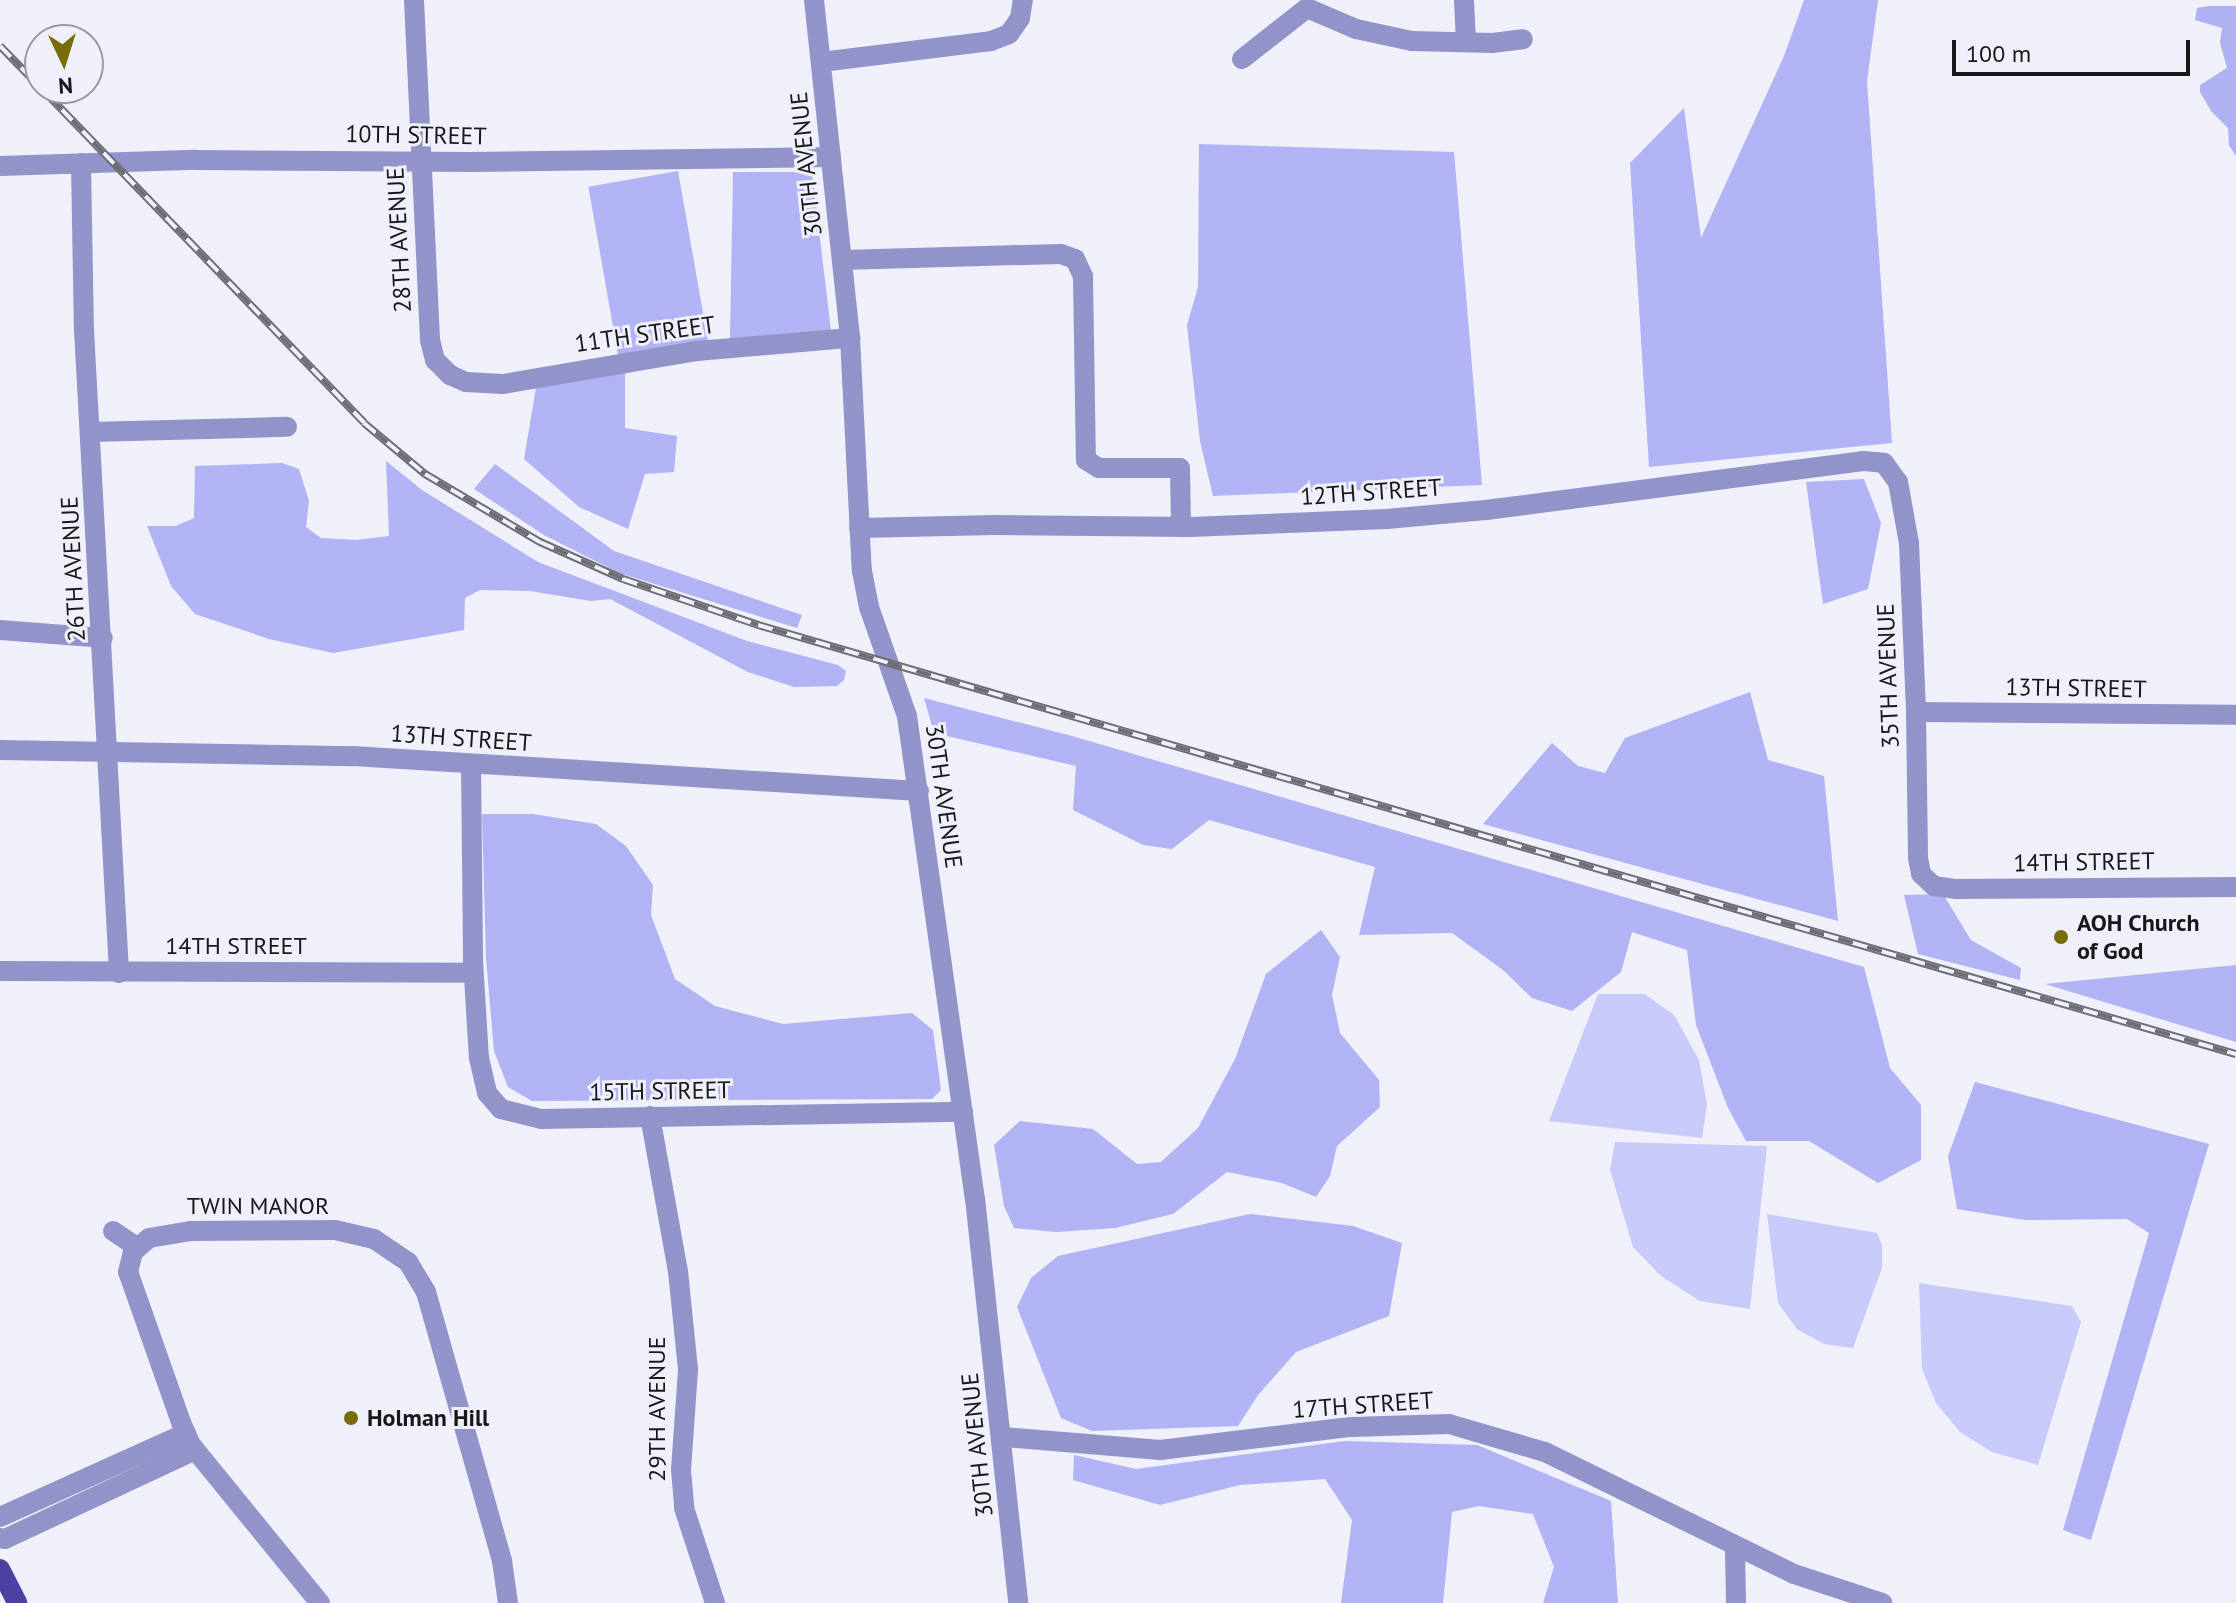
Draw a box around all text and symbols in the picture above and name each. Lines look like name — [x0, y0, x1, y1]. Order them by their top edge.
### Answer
north arrow — [24, 24, 104, 104]
scale bar — [1956, 24, 2194, 74]
text: 100 m — [1966, 38, 2031, 69]
text: N — [57, 71, 74, 100]
street label: 30TH AVENUE — [784, 90, 828, 238]
street label: 10TH STREET — [345, 119, 487, 151]
street label: 28TH AVENUE — [381, 166, 417, 314]
street label: 11TH STREET — [573, 310, 717, 358]
street label: 12TH STREET — [1299, 473, 1443, 511]
street label: 26TH AVENUE — [55, 495, 91, 643]
street label: 35TH AVENUE — [1871, 602, 1905, 750]
street label: 13TH STREET — [2005, 672, 2147, 704]
street label: 13TH STREET — [389, 719, 533, 757]
street label: 30TH AVENUE — [920, 722, 968, 870]
street label: 14TH STREET — [2013, 846, 2155, 878]
place label: AOH Church of God — [2077, 909, 2200, 965]
marker: AOH Church of God — [2052, 928, 2070, 946]
street label: 14TH STREET — [165, 932, 307, 960]
street label: 15TH STREET — [589, 1075, 731, 1107]
street label: TWIN MANOR — [187, 1192, 329, 1220]
street label: 29TH AVENUE — [643, 1336, 671, 1482]
street label: 30TH AVENUE — [955, 1371, 999, 1519]
street label: 17TH STREET — [1291, 1386, 1435, 1424]
place label: Holman Hill — [367, 1404, 489, 1432]
marker: Holman Hill — [342, 1409, 360, 1427]

